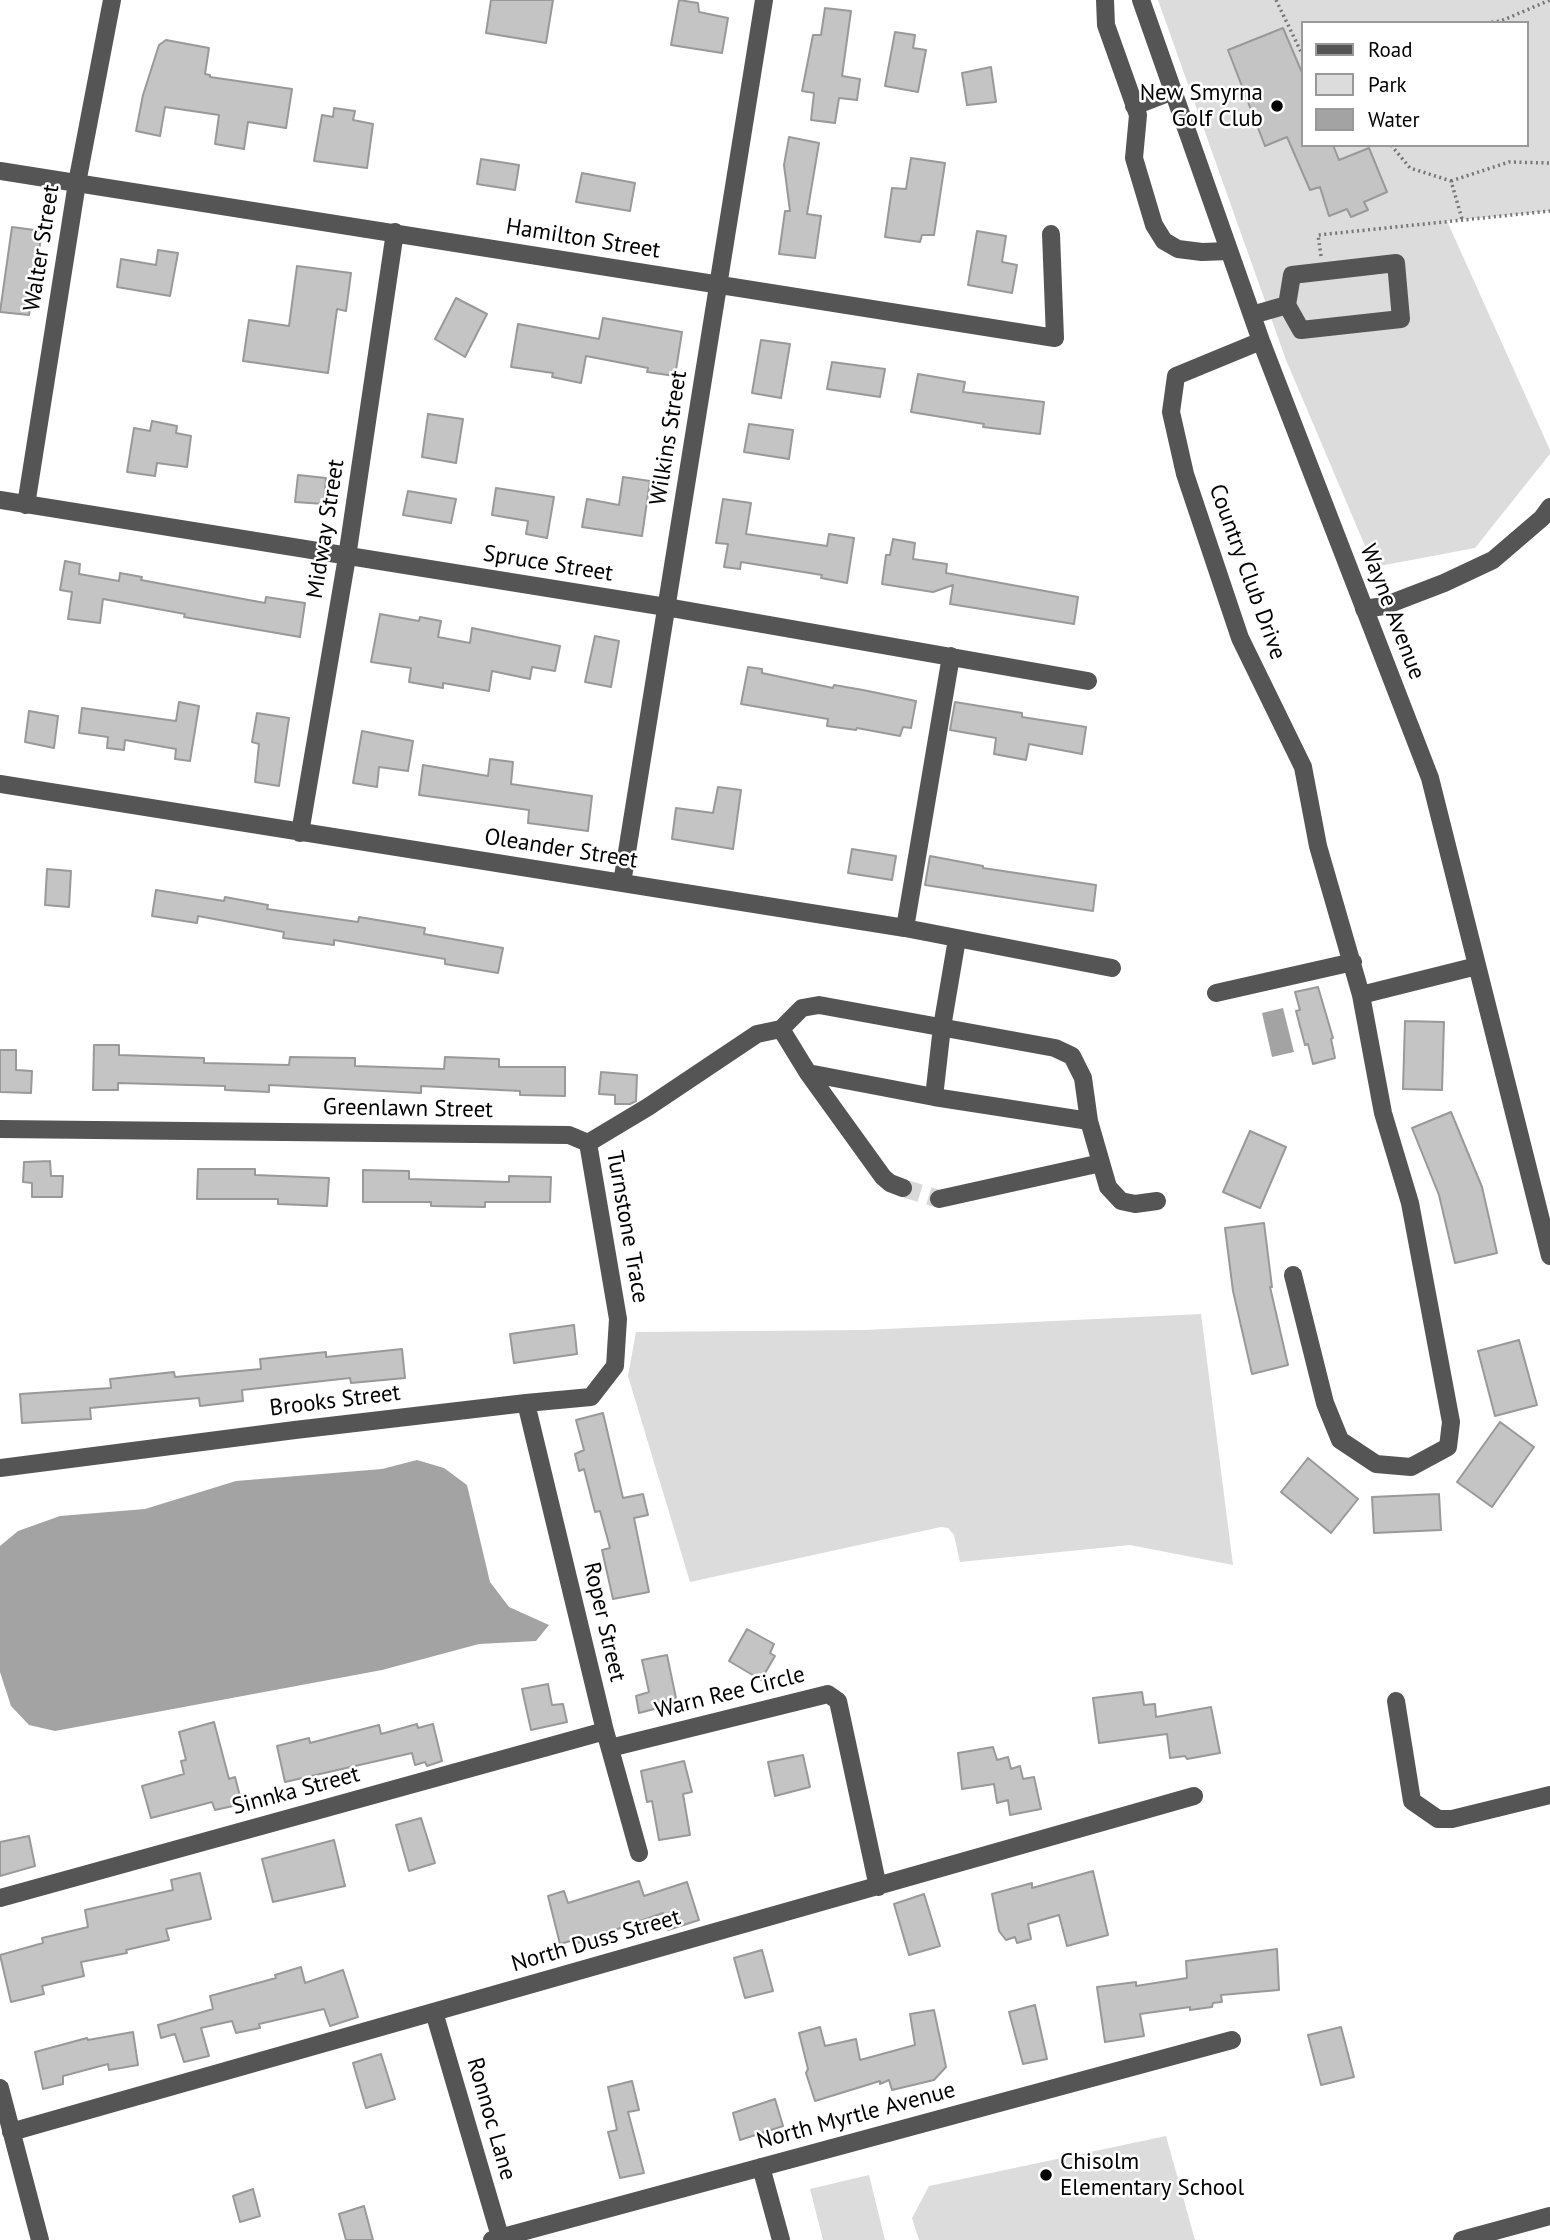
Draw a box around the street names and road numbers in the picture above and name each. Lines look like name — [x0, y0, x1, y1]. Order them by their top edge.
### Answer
street label: Walter Street — [18, 183, 66, 313]
street label: Hamilton Street — [504, 213, 662, 265]
street label: Wilkins Street — [645, 369, 693, 507]
street label: Midway Street — [301, 457, 351, 601]
street label: Country Club Drive — [1202, 481, 1292, 663]
street label: Spruce Street — [481, 540, 615, 588]
street label: Wayne Avenue — [1354, 541, 1430, 683]
street label: Oleander Street — [482, 823, 640, 875]
street label: Greenlawn Street — [323, 1094, 493, 1124]
street label: Turnstone Trace — [600, 1149, 654, 1305]
street label: Brooks Street — [268, 1379, 402, 1423]
street label: Roper Street — [577, 1560, 631, 1684]
street label: Warn Ree Circle — [652, 1661, 808, 1725]
street label: Sinnka Street — [229, 1761, 363, 1821]
street label: North Duss Street — [508, 1904, 684, 1978]
street label: Ronnoc Lane — [460, 2055, 522, 2183]
street label: North Myrtle Avenue — [754, 2076, 958, 2156]

